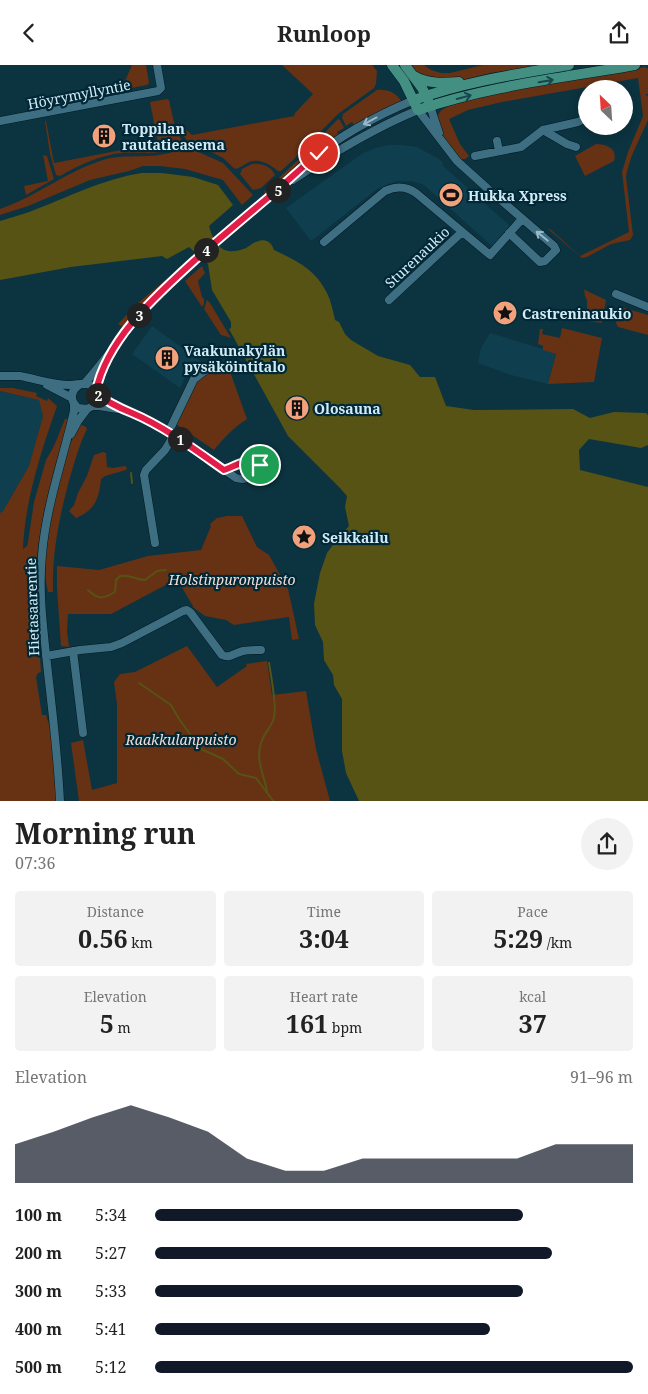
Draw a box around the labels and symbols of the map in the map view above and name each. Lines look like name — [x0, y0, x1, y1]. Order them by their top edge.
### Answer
street label: Höyrymyllyntie — [26, 75, 132, 113]
one-way arrow — [537, 75, 553, 85]
north arrow — [578, 80, 632, 135]
one-way arrow — [455, 91, 471, 101]
one-way arrow — [362, 116, 377, 126]
place label: Toppilan rautatieasema — [122, 119, 225, 154]
building icon: Toppilan rautatieasema — [91, 123, 117, 149]
pin — [298, 132, 340, 174]
pin: 5 — [266, 177, 290, 203]
sports icon: Hukka Xpress — [438, 182, 464, 208]
place label: Hukka Xpress — [468, 186, 567, 205]
street label: Sturenaukio — [381, 222, 453, 292]
one-way arrow — [536, 231, 549, 242]
pin: 4 — [194, 237, 218, 263]
place icon: Castreninaukio — [492, 300, 518, 326]
pin: 3 — [126, 303, 152, 327]
place label: Castreninaukio — [522, 304, 631, 323]
place label: Vaakunakylän pysäköintitalo — [184, 341, 286, 376]
building icon: Vaakunakylän pysäköintitalo — [154, 345, 180, 371]
pin: 2 — [86, 383, 110, 407]
building icon: Olosauna — [284, 395, 310, 421]
place label: Olosauna — [314, 399, 381, 418]
pin: 1 — [168, 427, 192, 451]
pin — [239, 444, 281, 486]
place icon: Seikkailu — [291, 524, 317, 550]
place label: Seikkailu — [322, 528, 388, 547]
street label: Hietasaarentie — [21, 558, 43, 656]
park label: Holstinpuronpuisto — [167, 570, 296, 589]
park label: Raakkulanpuisto — [125, 730, 236, 749]

